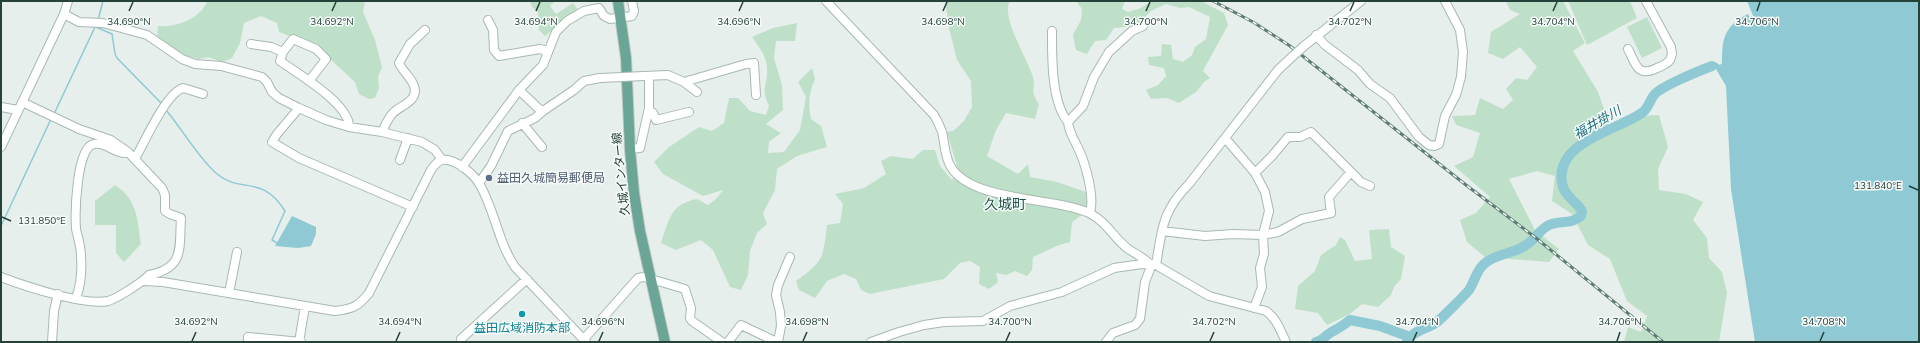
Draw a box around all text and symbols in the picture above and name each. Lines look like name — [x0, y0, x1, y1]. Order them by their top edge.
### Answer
text: 34.690°N — [107, 15, 151, 29]
text: 34.692°N — [310, 15, 354, 29]
text: 34.694°N — [514, 15, 558, 29]
text: 34.696°N — [717, 15, 761, 29]
text: 34.698°N — [921, 15, 965, 29]
text: 34.700°N — [1124, 15, 1168, 29]
text: 34.702°N — [1328, 15, 1372, 29]
text: 34.704°N — [1531, 15, 1575, 29]
text: 34.706°N — [1735, 15, 1779, 29]
water label: 福井掛川 — [1570, 101, 1626, 144]
street label: 久城インター線 — [609, 131, 633, 217]
place label: 益田久城簡易郵便局 — [497, 170, 605, 186]
marker: 益田久城簡易郵便局 — [484, 173, 494, 183]
text: 131.840°E — [1854, 179, 1902, 193]
district label: 久城町 — [984, 195, 1026, 214]
text: 131.850°E — [18, 214, 66, 228]
marker: 益田広域消防本部 — [517, 309, 527, 319]
text: 34.692°N — [174, 315, 218, 329]
text: 34.694°N — [378, 315, 422, 329]
text: 34.696°N — [581, 315, 625, 329]
text: 34.698°N — [785, 315, 829, 329]
text: 34.700°N — [988, 315, 1032, 329]
text: 34.702°N — [1192, 315, 1236, 329]
text: 34.704°N — [1395, 315, 1439, 329]
text: 34.706°N — [1598, 315, 1642, 329]
text: 34.708°N — [1802, 315, 1846, 329]
place label: 益田広域消防本部 — [474, 320, 570, 336]

